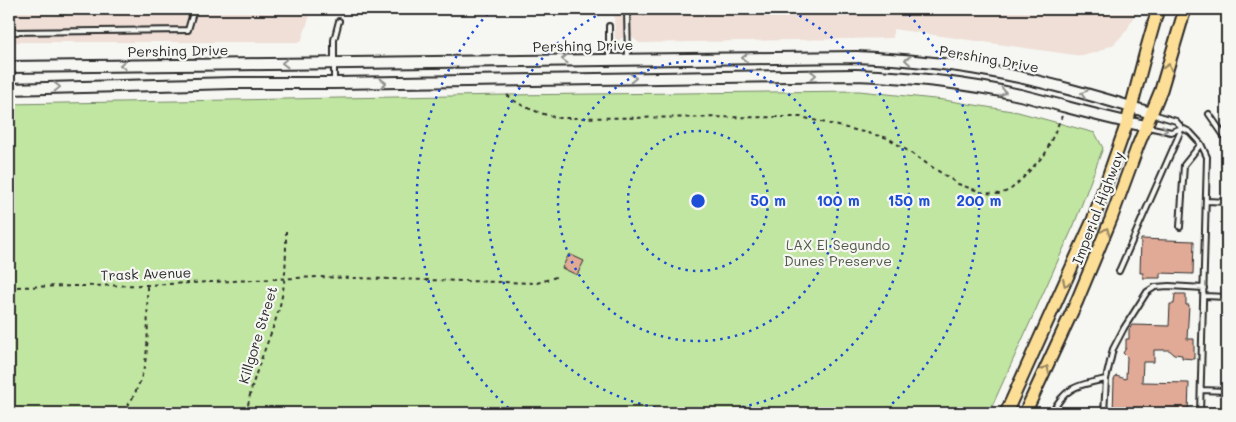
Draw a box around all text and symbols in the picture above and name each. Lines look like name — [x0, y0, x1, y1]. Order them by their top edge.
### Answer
street label: Pershing Drive — [533, 35, 633, 56]
street label: Pershing Drive — [128, 40, 228, 61]
street label: Pershing Drive — [938, 40, 1040, 77]
one-way arrow — [741, 52, 749, 63]
one-way arrow — [561, 54, 569, 65]
one-way arrow — [903, 55, 911, 66]
one-way arrow — [281, 58, 289, 68]
one-way arrow — [119, 60, 127, 71]
one-way arrow — [1162, 63, 1172, 72]
one-way arrow — [809, 69, 817, 80]
one-way arrow — [630, 73, 637, 83]
one-way arrow — [379, 77, 387, 88]
one-way arrow — [54, 82, 62, 93]
one-way arrow — [999, 86, 1007, 96]
one-way arrow — [1080, 89, 1088, 100]
one-way arrow — [1160, 124, 1169, 134]
street label: Imperial Highway — [1067, 148, 1128, 267]
text: 50 m — [750, 190, 786, 210]
text: 100 m — [816, 190, 860, 210]
text: 150 m — [888, 190, 930, 210]
text: 200 m — [957, 190, 1002, 210]
centre of rings — [689, 192, 707, 210]
one-way arrow — [1100, 227, 1111, 236]
park label: LAX El Segundo Dunes Preserve — [784, 235, 892, 270]
street label: Trask Avenue — [100, 262, 192, 285]
one-way arrow — [1062, 278, 1073, 287]
street label: Killgore Street — [234, 284, 281, 386]
one-way arrow — [1039, 365, 1050, 374]

